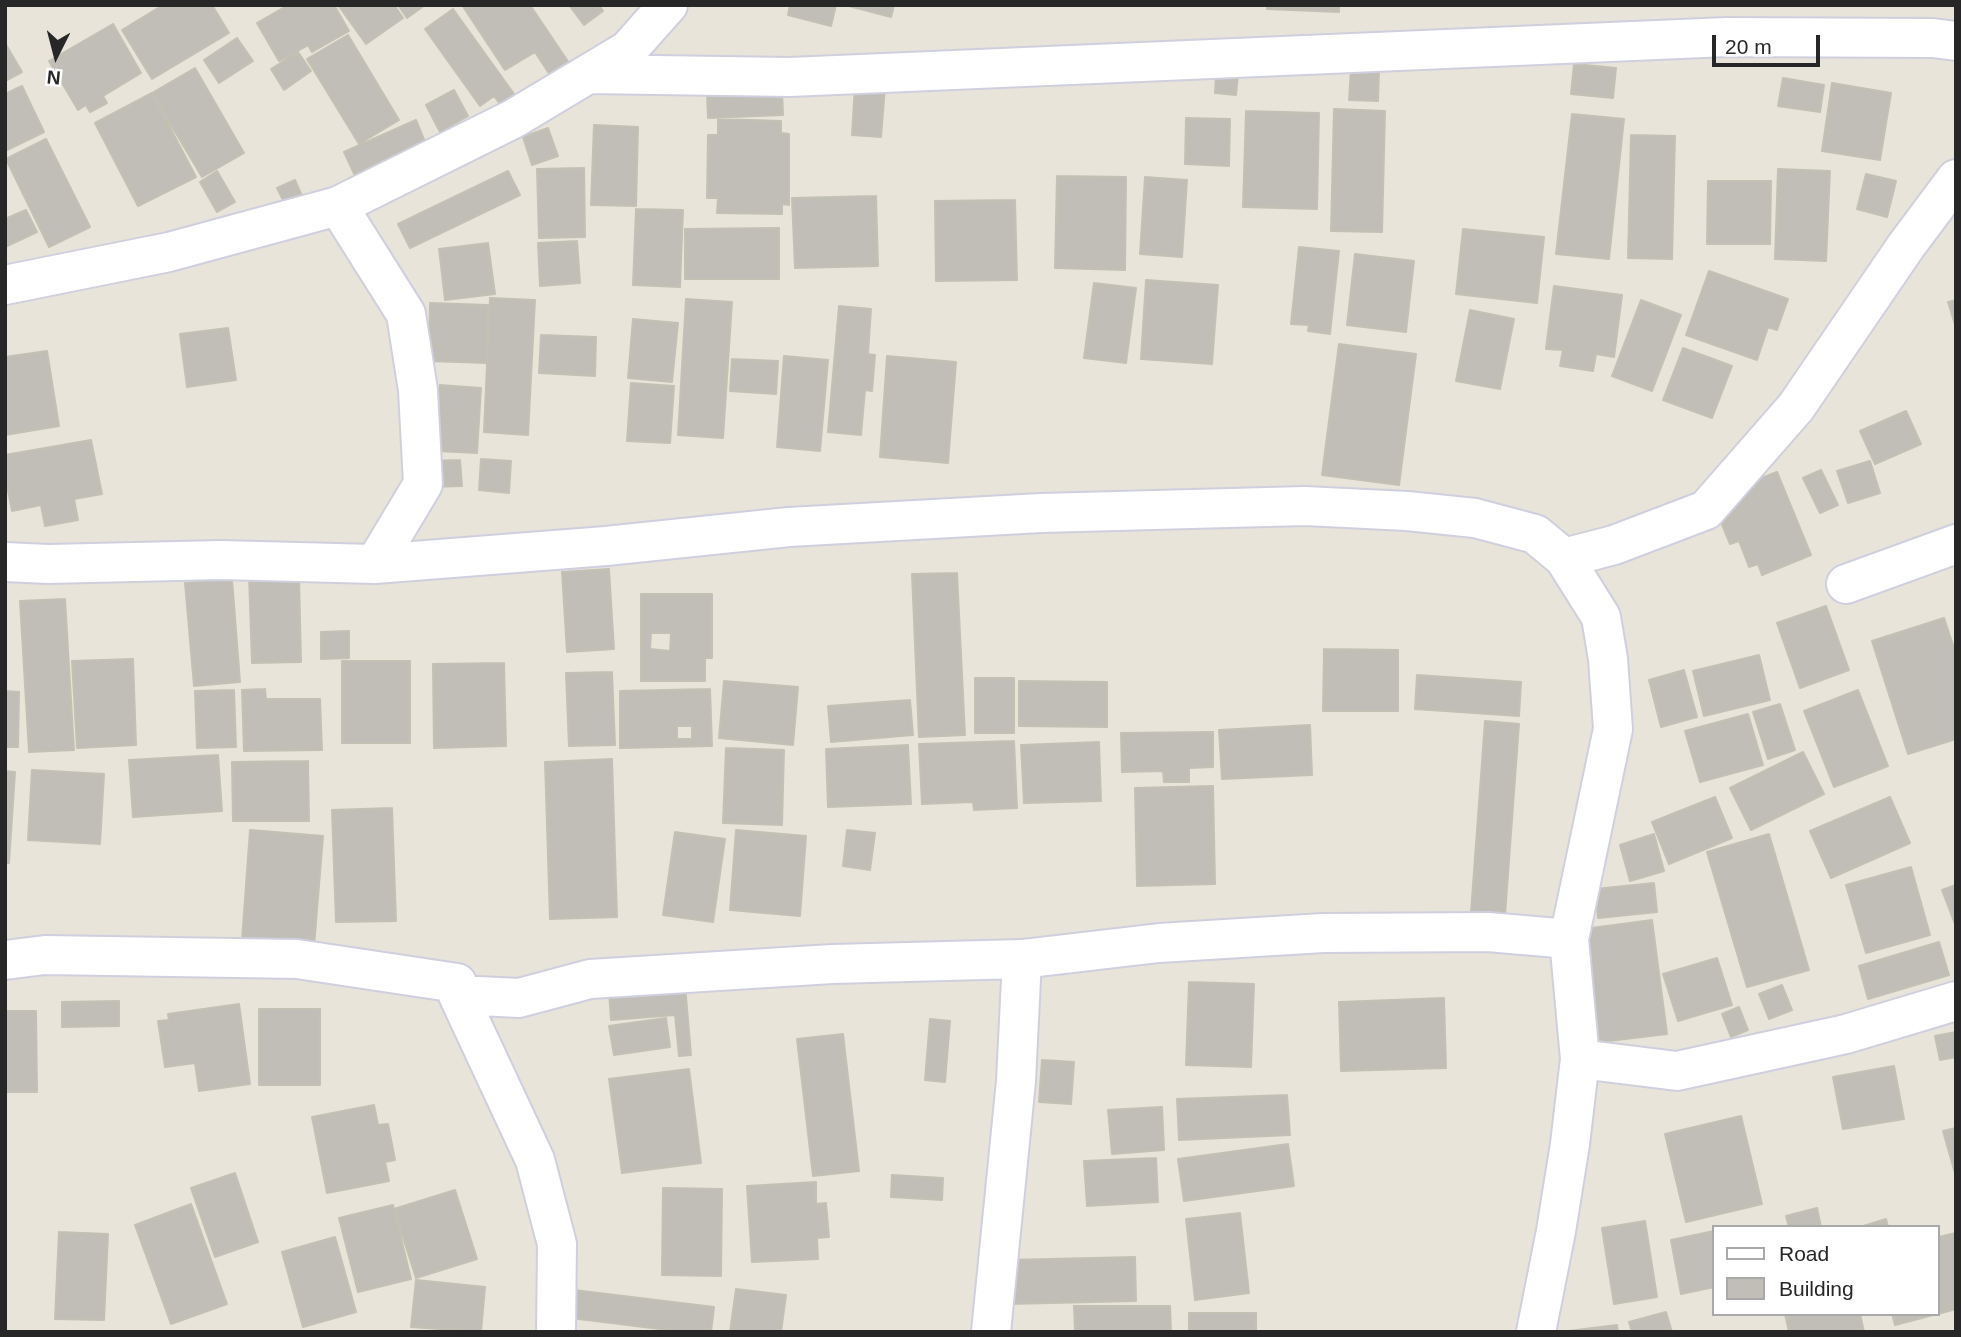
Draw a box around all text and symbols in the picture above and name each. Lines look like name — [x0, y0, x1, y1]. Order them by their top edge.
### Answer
north arrow — [21, 21, 91, 91]
scale bar — [1716, 21, 1825, 65]
text: 20 m — [1725, 35, 1772, 58]
text: N — [46, 66, 62, 89]
legend — [1713, 1225, 1940, 1316]
text: Road — [1779, 1242, 1829, 1265]
text: Building — [1779, 1277, 1854, 1300]

